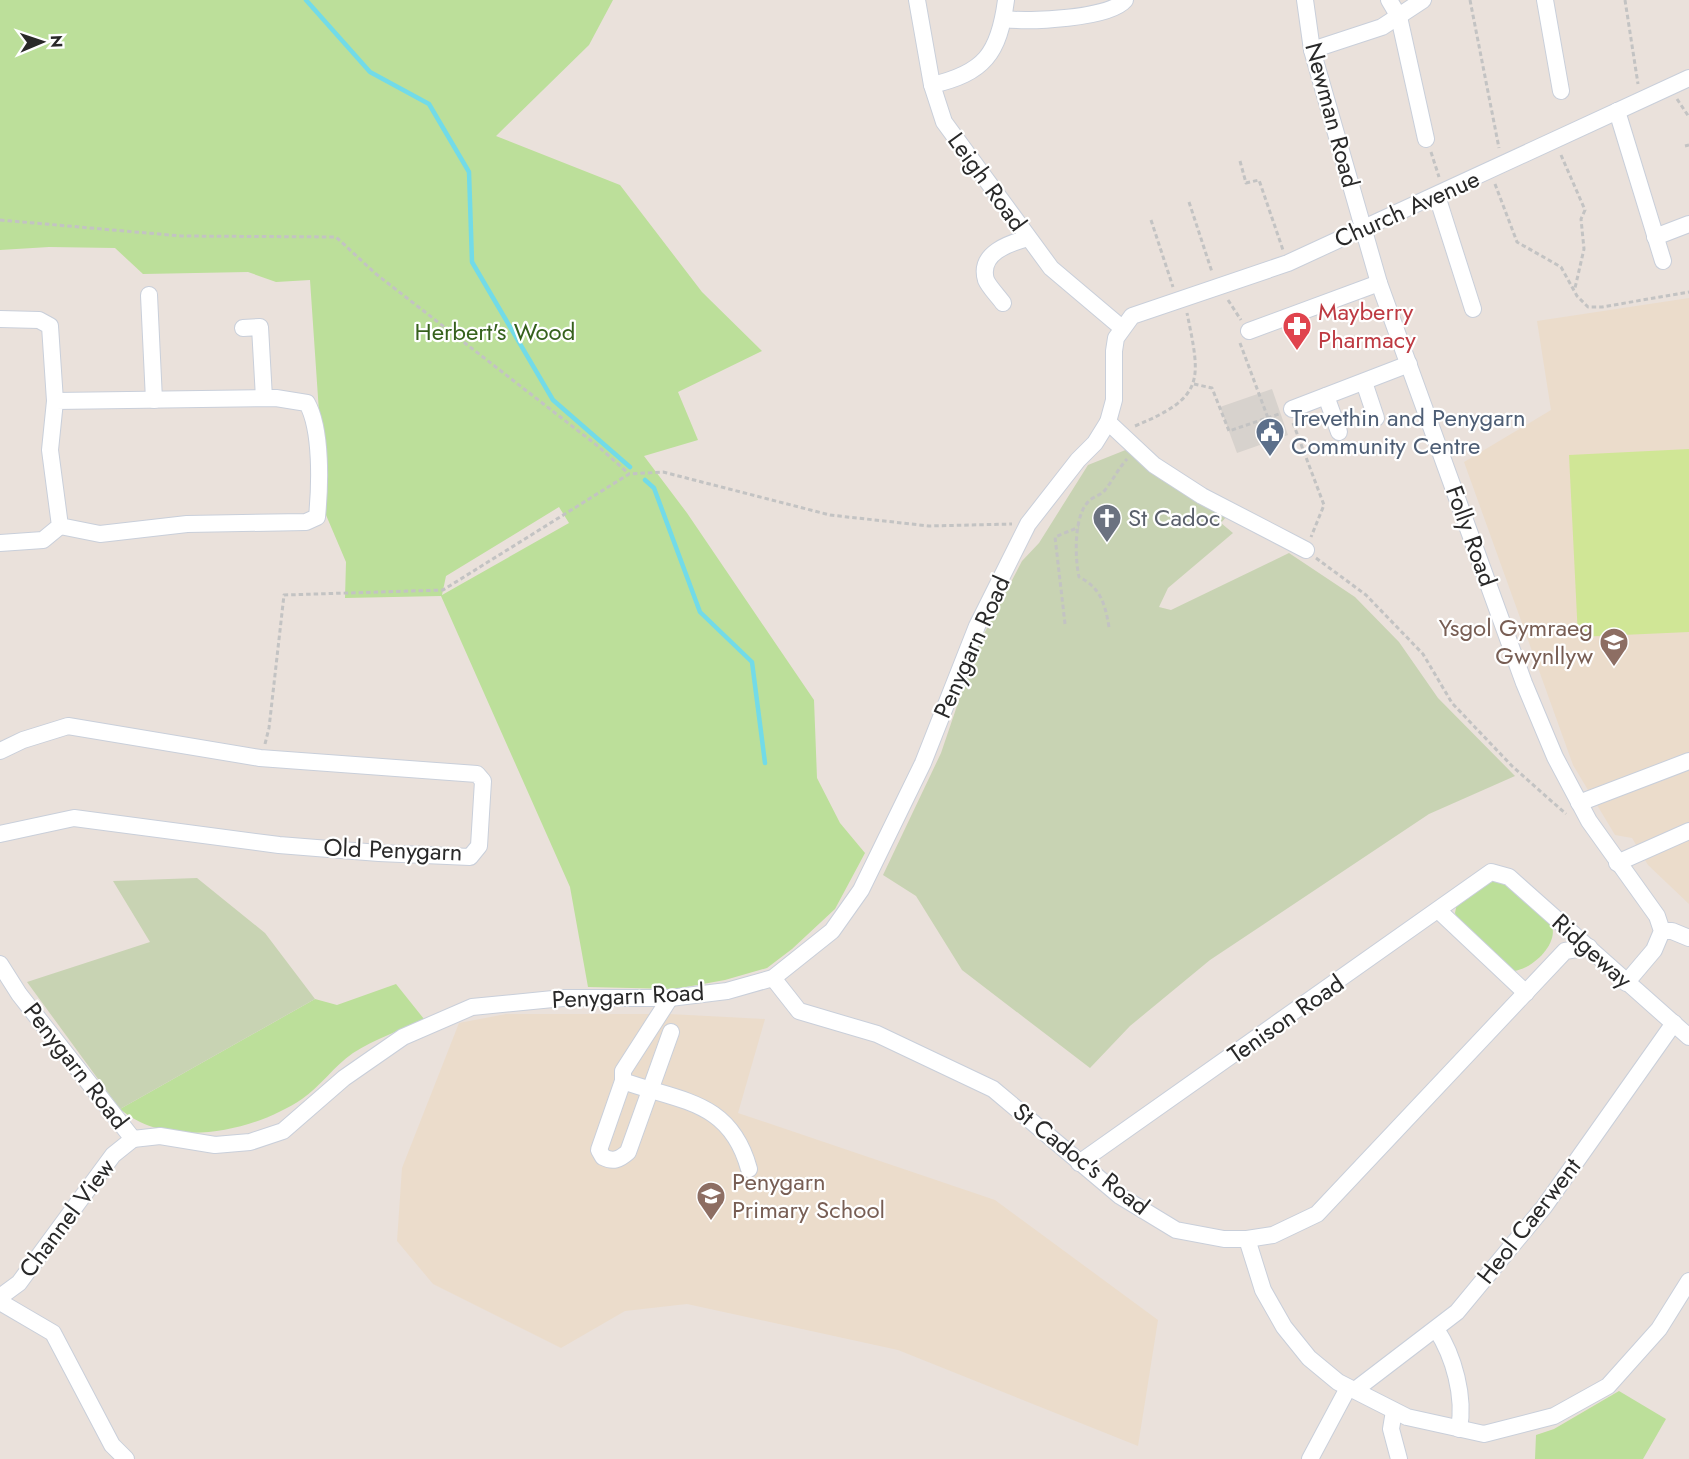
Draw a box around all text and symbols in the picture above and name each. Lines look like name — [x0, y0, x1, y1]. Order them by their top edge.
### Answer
north arrow — [12, 12, 72, 72]
text: N — [45, 35, 68, 48]
street label: Newman Road — [1296, 38, 1369, 191]
street label: Leigh Road — [940, 125, 1035, 238]
street label: Church Avenue — [1329, 161, 1485, 256]
place label: Mayberry Pharmacy — [1318, 294, 1416, 357]
pharmacy icon: Mayberry Pharmacy — [1281, 310, 1313, 352]
park label: Herbert's Wood — [415, 314, 575, 349]
place label: Trevethin and Penygarn Community Centre — [1291, 400, 1526, 463]
public building icon: Trevethin and Penygarn Community Centre — [1254, 416, 1286, 458]
street label: Folly Road — [1437, 481, 1506, 591]
place label: St Cadoc — [1128, 500, 1220, 535]
church icon: St Cadoc — [1091, 502, 1123, 544]
street label: Penygarn Road — [925, 570, 1019, 724]
place label: Ysgol Gymraeg Gwynllyw — [1439, 610, 1594, 673]
school or university icon: Ysgol Gymraeg Gwynllyw — [1598, 626, 1630, 668]
street label: Old Penygarn — [323, 830, 463, 869]
street label: Ridgeway — [1544, 905, 1641, 996]
street label: Tenison Road — [1221, 966, 1351, 1071]
street label: Penygarn Road — [551, 974, 705, 1017]
street label: Penygarn Road — [16, 995, 137, 1137]
street label: St Cadoc's Road — [1006, 1094, 1157, 1223]
street label: Channel View — [10, 1150, 123, 1285]
street label: Heol Caerwent — [1468, 1150, 1589, 1291]
place label: Penygarn Primary School — [732, 1164, 885, 1227]
school or university icon: Penygarn Primary School — [695, 1180, 727, 1222]

